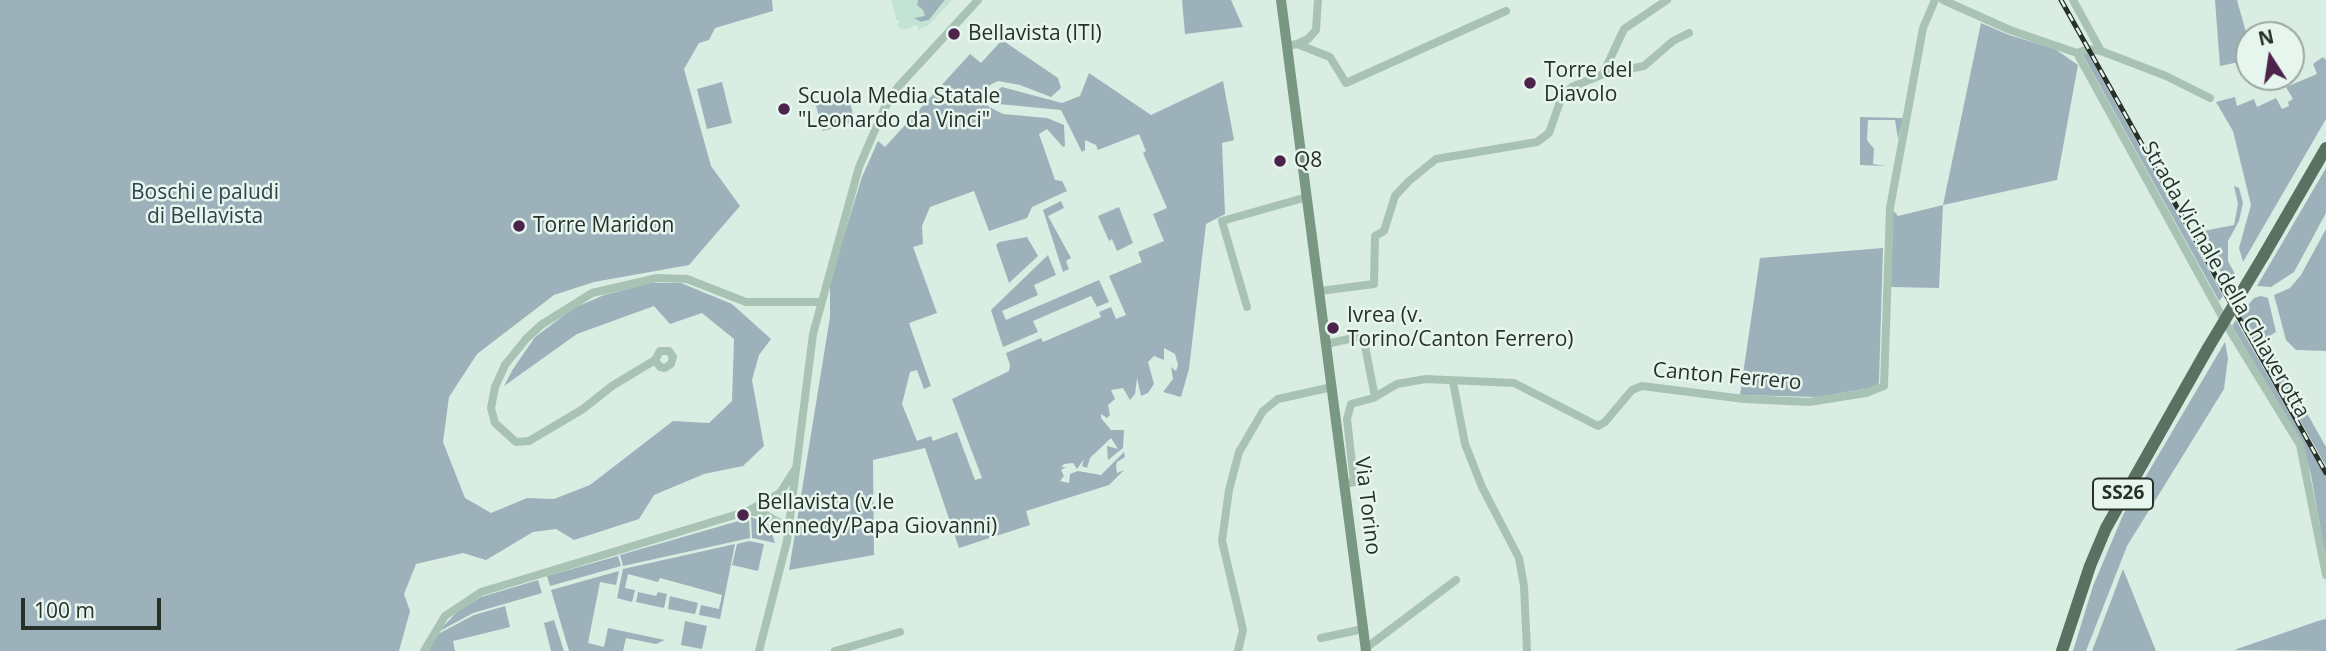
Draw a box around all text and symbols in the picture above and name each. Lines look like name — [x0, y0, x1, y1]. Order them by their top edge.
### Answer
place label: Bellavista (ITI) — [968, 21, 1102, 47]
north arrow — [2235, 21, 2305, 91]
text: N — [2256, 23, 2276, 52]
marker: Bellavista (ITI) — [946, 26, 962, 42]
place label: Torre del Diavolo — [1544, 58, 1633, 108]
marker: Torre del Diavolo — [1522, 75, 1538, 91]
place label: Scuola Media Statale "Leonardo da Vinci" — [798, 84, 1000, 134]
marker: Scuola Media Statale "Leonardo da Vinci" — [776, 101, 792, 117]
street label: Strada Vicinale della Chiaverotta — [2135, 137, 2315, 423]
place label: Q8 — [1294, 148, 1322, 174]
marker: Q8 — [1272, 153, 1288, 169]
park label: Boschi e paludi di Bellavista — [131, 180, 279, 230]
place label: Torre Maridon — [533, 213, 674, 239]
marker: Torre Maridon — [511, 218, 527, 234]
place label: Ivrea (v. Torino/Canton Ferrero) — [1347, 303, 1574, 353]
marker: Ivrea (v. Torino/Canton Ferrero) — [1325, 320, 1341, 336]
street label: Canton Ferrero — [1652, 358, 1802, 396]
street label: Via Torino — [1348, 456, 1386, 556]
road number: SS26 — [2093, 478, 2153, 509]
place label: Bellavista (v.le Kennedy/Papa Giovanni) — [757, 490, 997, 540]
marker: Bellavista (v.le Kennedy/Papa Giovanni) — [735, 507, 751, 523]
scale bar — [24, 584, 164, 628]
text: 100 m — [34, 596, 95, 624]

